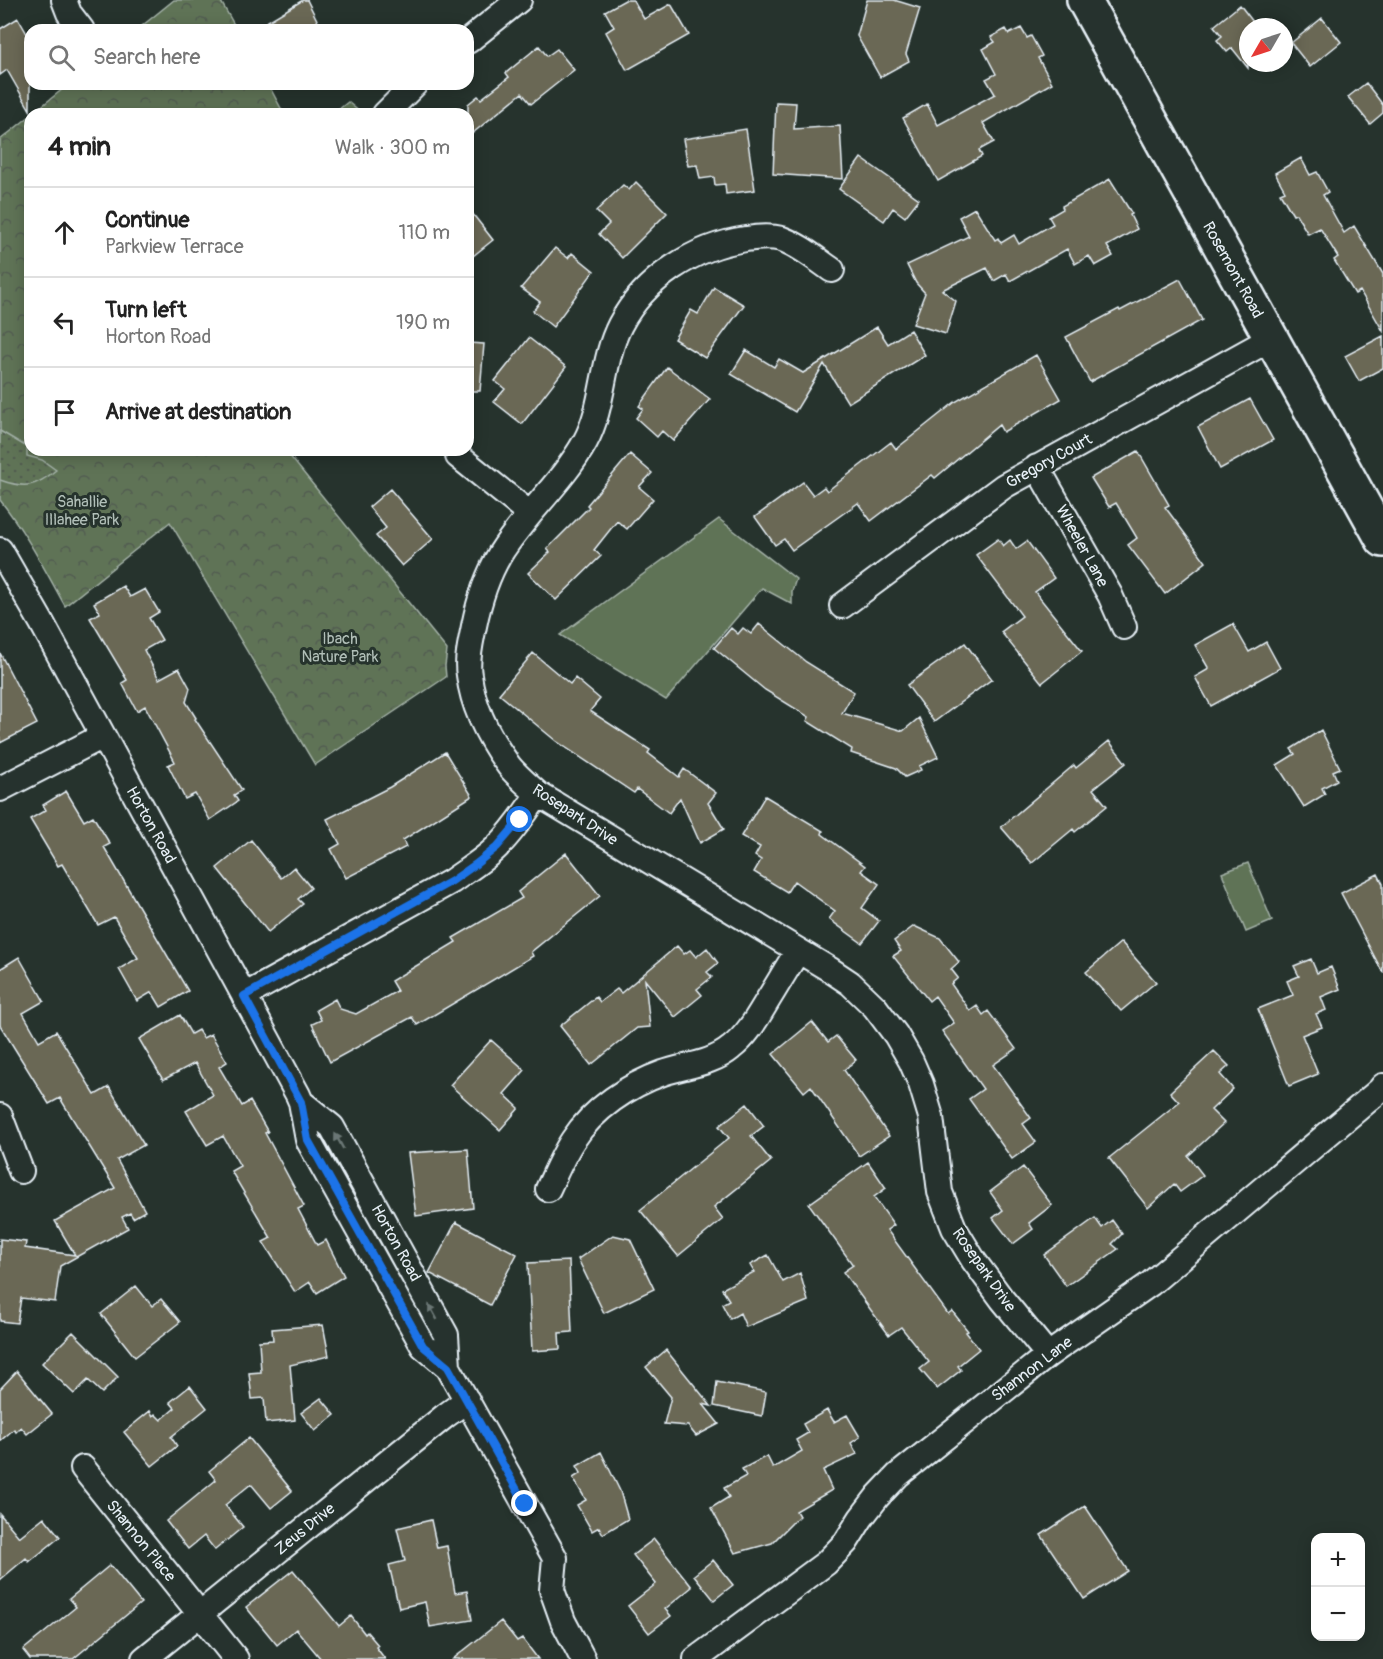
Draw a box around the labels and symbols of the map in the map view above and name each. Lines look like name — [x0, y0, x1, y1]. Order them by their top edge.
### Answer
north arrow — [1239, 18, 1293, 72]
street label: Rosemont Road — [1198, 218, 1268, 322]
street label: Gregory Court — [1003, 429, 1096, 493]
park label: Sahallie Illahee Park — [45, 492, 119, 530]
street label: Wheeler Lane — [1051, 501, 1113, 591]
park label: Ibach Nature Park — [301, 629, 379, 667]
street label: Rosepark Drive — [528, 780, 622, 850]
street label: Horton Road — [122, 783, 180, 867]
route start — [506, 806, 532, 832]
one-way arrow — [334, 1132, 344, 1149]
street label: Horton Road — [367, 1201, 425, 1285]
street label: Rosepark Drive — [948, 1224, 1020, 1316]
one-way arrow — [428, 1303, 438, 1320]
street label: Shannon Lane — [988, 1332, 1076, 1406]
route end — [511, 1490, 537, 1516]
street label: Shannon Place — [102, 1496, 180, 1586]
street label: Zeus Drive — [271, 1499, 339, 1559]

